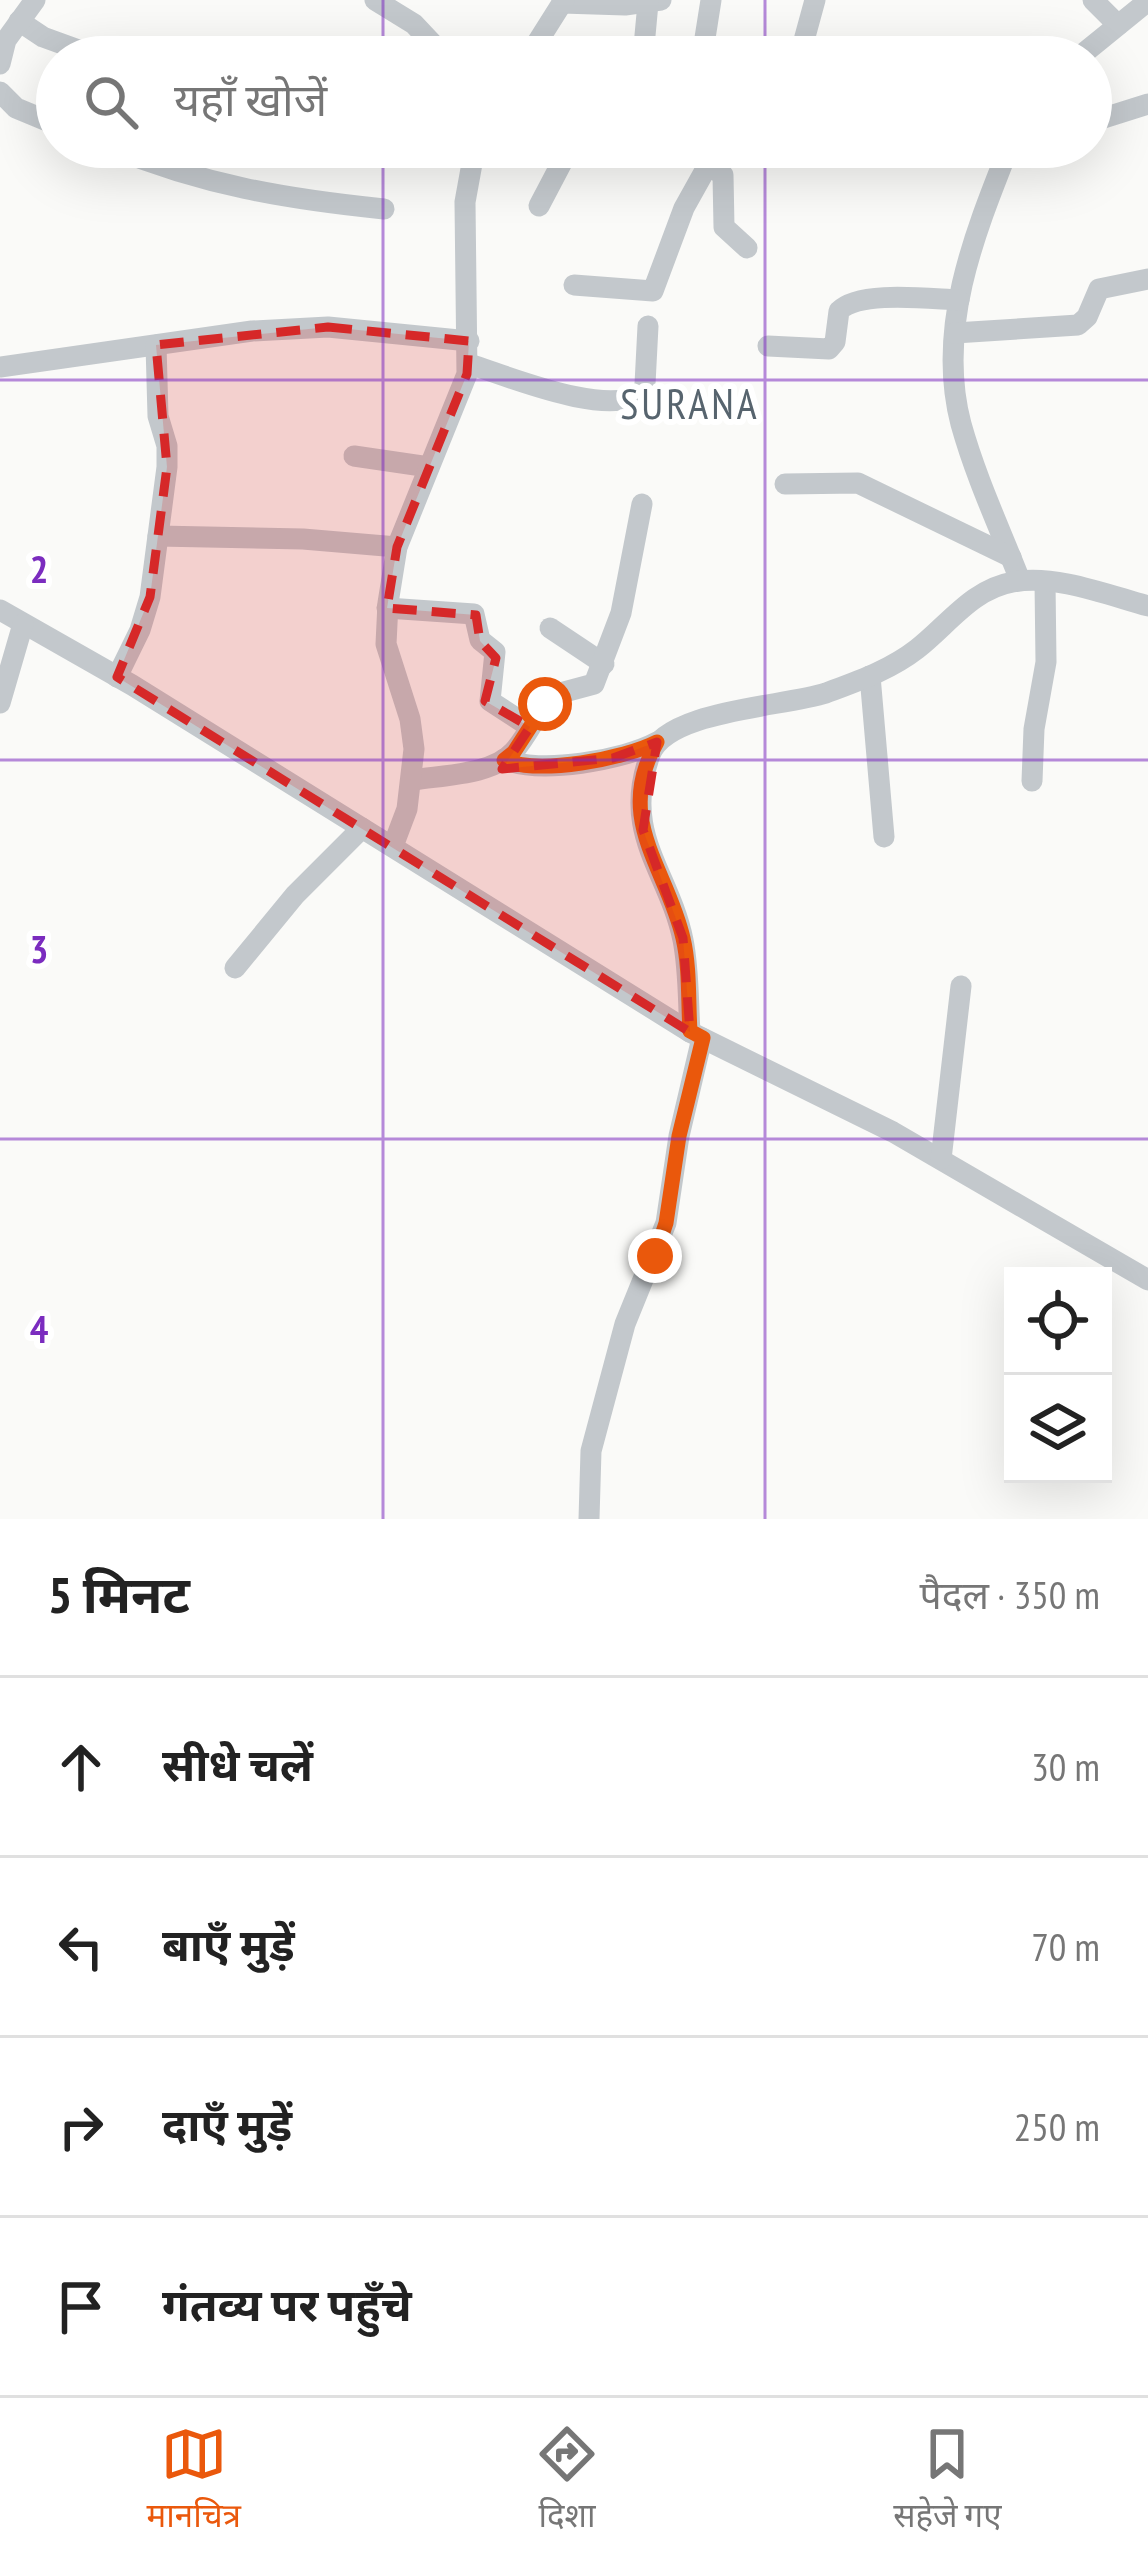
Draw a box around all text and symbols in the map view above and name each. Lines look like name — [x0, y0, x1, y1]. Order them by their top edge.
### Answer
search box — [36, 36, 1112, 168]
icon: search — [78, 69, 144, 135]
text: यहाँ खोजें — [174, 70, 327, 128]
district label: SURANA — [620, 376, 760, 431]
text: 2 — [30, 543, 48, 594]
route start — [518, 677, 572, 731]
text: 3 — [30, 923, 48, 974]
route end — [628, 1229, 682, 1283]
map controls — [1004, 1267, 1112, 1483]
button: locate — [1004, 1267, 1112, 1375]
text: 4 — [30, 1303, 49, 1354]
button: layers — [1004, 1375, 1112, 1483]
text: 5 मिनट — [48, 1561, 190, 1627]
text: पैदल · 350 m — [920, 1569, 1100, 1620]
icon: ahead — [48, 1734, 114, 1800]
text: सीधे चलें — [162, 1735, 313, 1793]
text: 30 m — [1031, 1741, 1100, 1792]
icon: left — [48, 1914, 114, 1980]
text: बाएँ मुड़ें — [162, 1915, 295, 1973]
text: 70 m — [1031, 1921, 1100, 1972]
icon: right — [48, 2094, 114, 2160]
text: दाएँ मुड़ें — [162, 2095, 292, 2153]
text: 250 m — [1014, 2101, 1100, 2152]
icon: arrive — [48, 2274, 114, 2340]
text: गंतव्य पर पहुँचे — [162, 2275, 412, 2333]
tab: मानचित्र — [147, 2421, 241, 2540]
tab: दिशा — [534, 2421, 600, 2540]
tab: सहेजे गए — [893, 2421, 1001, 2540]

